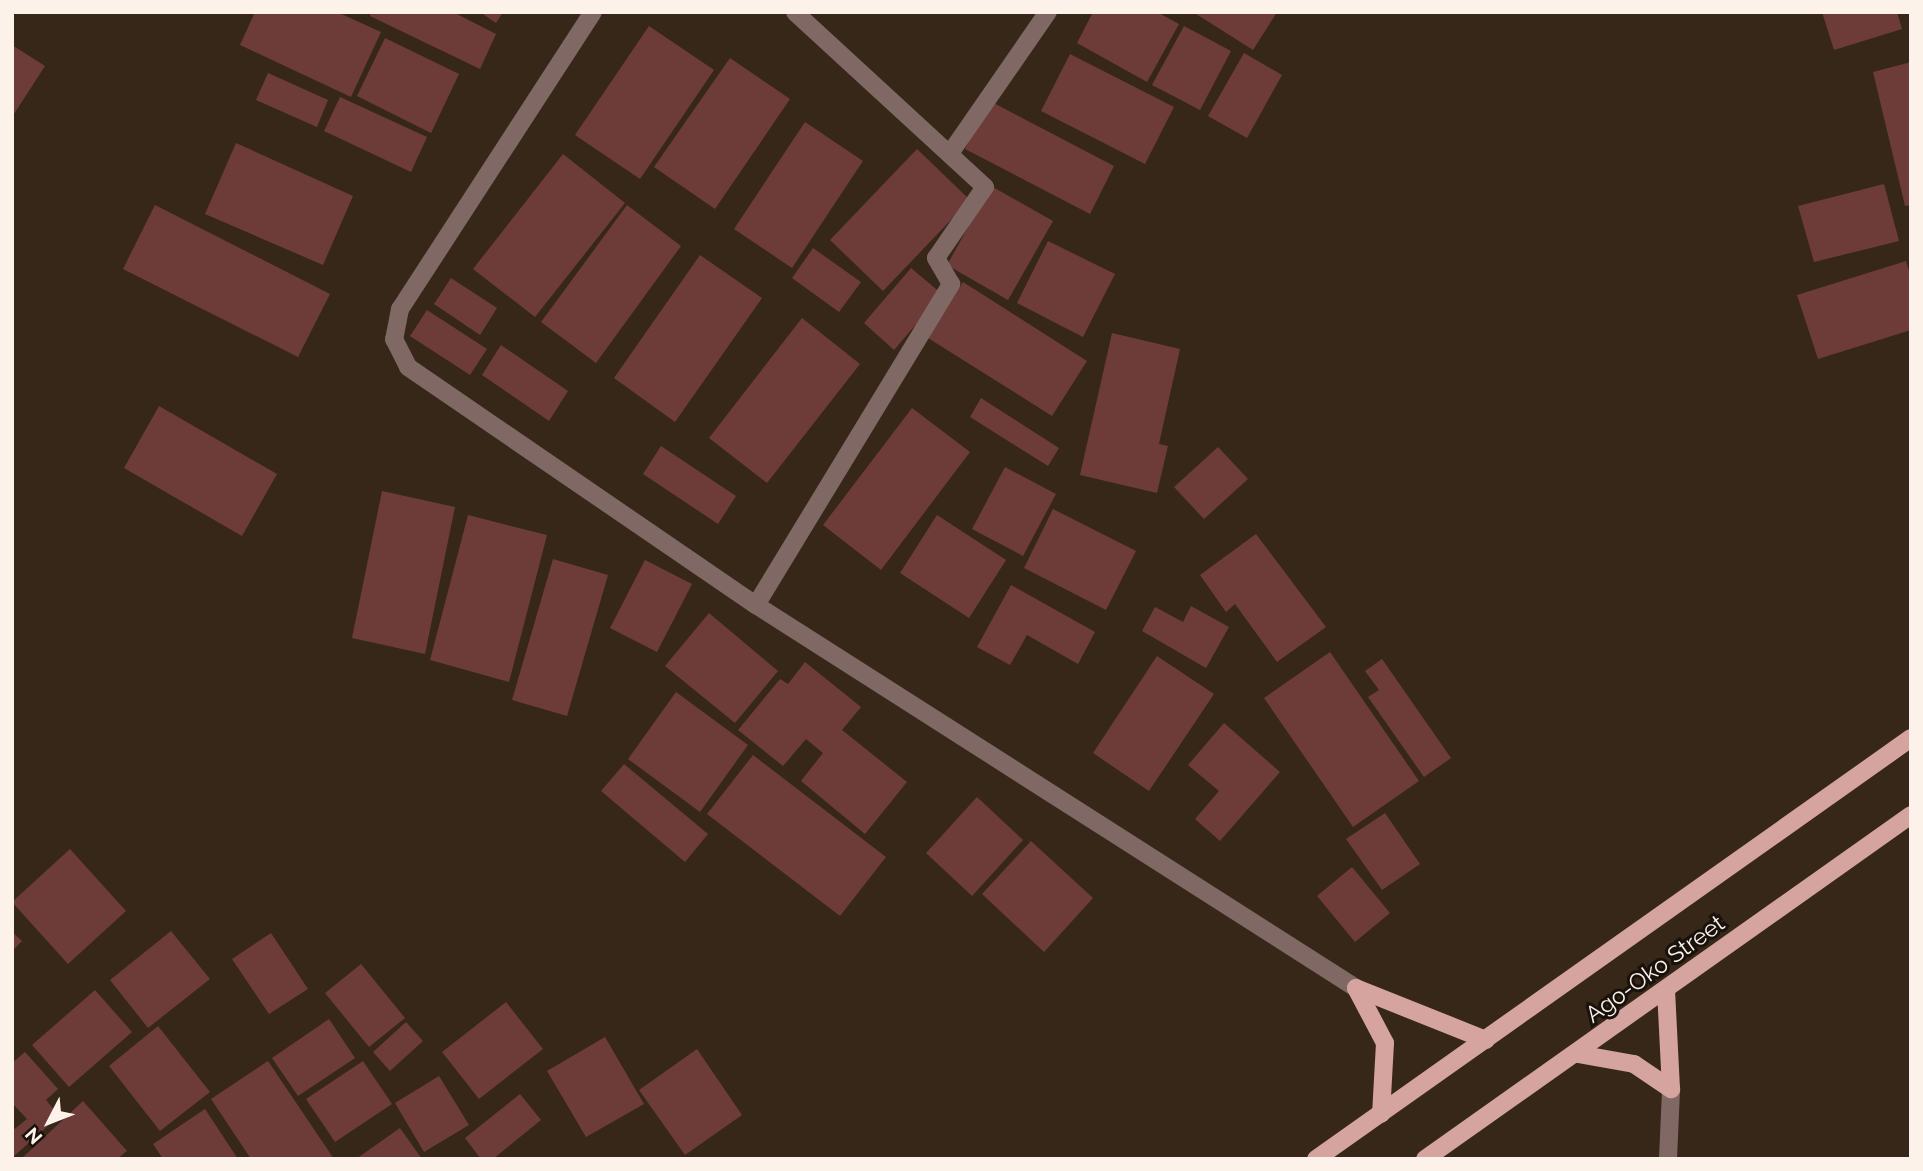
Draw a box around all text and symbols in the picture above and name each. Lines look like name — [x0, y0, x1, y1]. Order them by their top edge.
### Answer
street label: Ago-Oko Street — [1580, 909, 1730, 1029]
north arrow — [14, 1087, 84, 1157]
text: N — [20, 1123, 46, 1149]

